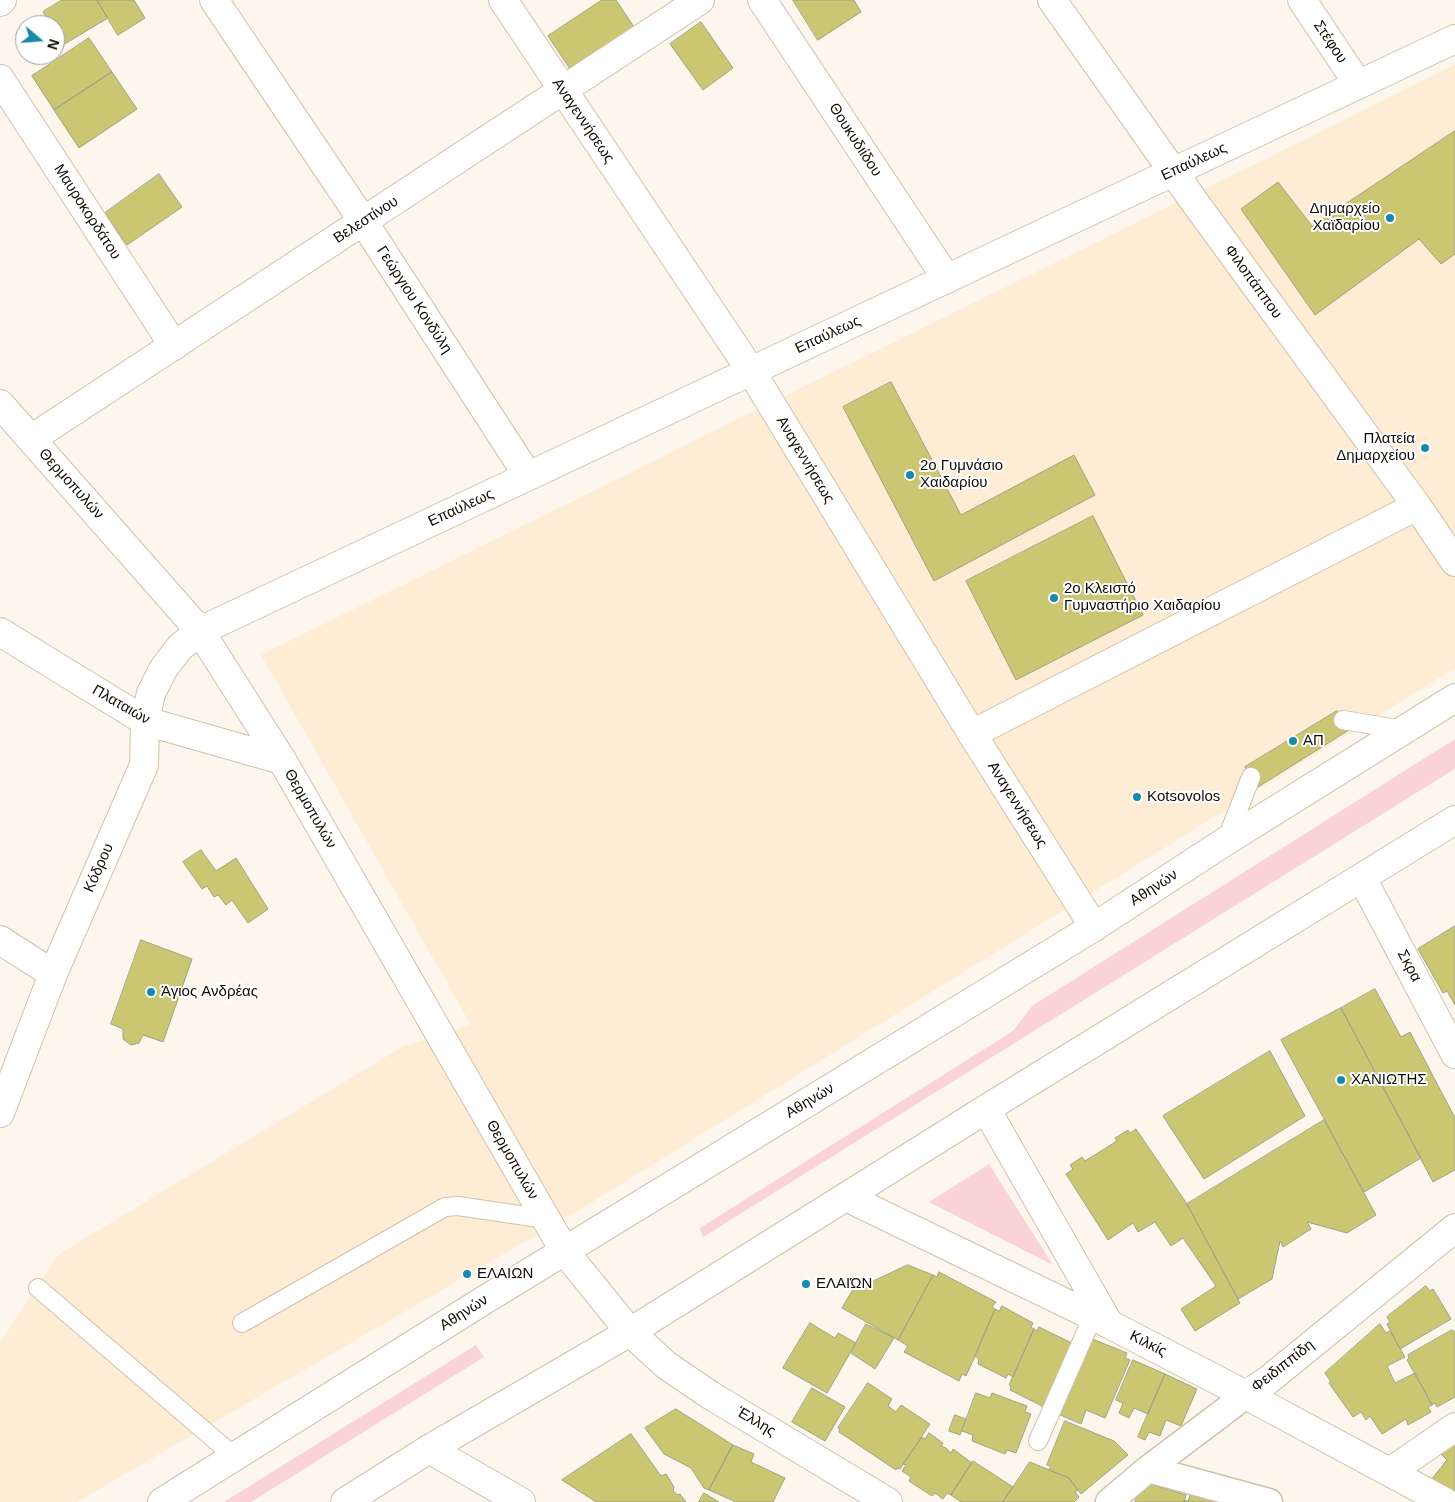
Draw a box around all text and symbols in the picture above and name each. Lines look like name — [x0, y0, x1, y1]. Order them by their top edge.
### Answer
north arrow — [15, 15, 65, 65]
street label: Στέφου — [1309, 17, 1351, 67]
text: N — [44, 37, 62, 52]
street label: Αναγεννήσεως — [548, 75, 618, 167]
street label: Θουκυδιίδου — [825, 100, 885, 180]
street label: Επαύλεως — [1158, 139, 1230, 185]
street label: Μαυροκορδάτου — [50, 161, 124, 263]
street label: Βελεστίνου — [330, 192, 402, 248]
place label: Δημαρχείο Χαϊδαρίου — [1310, 200, 1380, 235]
marker: Δημαρχείο Χαϊδαρίου — [1384, 212, 1396, 224]
street label: Φιλοπάππου — [1220, 242, 1286, 322]
street label: Γεώργιου Κονδύλη — [372, 243, 456, 357]
street label: Επαύλεως — [792, 312, 864, 358]
street label: Αναγεννήσεως — [772, 413, 838, 507]
place label: Πλατεία Δημαρχείου — [1336, 430, 1415, 465]
marker: Πλατεία Δημαρχείου — [1419, 442, 1431, 454]
street label: Θερμοπυλών — [35, 445, 107, 523]
place label: 2ο Γυμνάσιο Χαιδαρίου — [920, 457, 1003, 492]
marker: 2ο Γυμνάσιο Χαιδαρίου — [904, 469, 916, 481]
street label: Επαύλεως — [425, 485, 497, 531]
place label: 2ο Κλειστό Γυμναστήριο Χαιδαρίου — [1064, 580, 1221, 615]
marker: 2ο Κλειστό Γυμναστήριο Χαιδαρίου — [1048, 592, 1060, 604]
street label: Πλαταιών — [89, 681, 153, 729]
place label: ΑΠ — [1303, 732, 1324, 750]
marker: ΑΠ — [1287, 735, 1299, 747]
street label: Αναγεννήσεως — [983, 759, 1051, 851]
street label: Θερμοπυλών — [280, 766, 340, 852]
place label: Kotsovolos — [1147, 788, 1220, 806]
marker: Kotsovolos — [1131, 791, 1143, 803]
street label: Κόδρου — [80, 841, 118, 895]
street label: Αθηνών — [1127, 866, 1181, 910]
street label: Σκρα — [1393, 947, 1425, 985]
place label: Άγιος Ανδρέας — [161, 983, 258, 1001]
marker: Άγιος Ανδρέας — [145, 986, 157, 998]
place label: ΧΑΝΙΩΤΗΣ — [1351, 1071, 1426, 1089]
marker: ΧΑΝΙΩΤΗΣ — [1335, 1074, 1347, 1086]
street label: Αθηνών — [782, 1080, 838, 1122]
street label: Θερμοπυλών — [482, 1117, 542, 1203]
place label: ΕΛΑΙΩΝ — [477, 1265, 533, 1283]
marker: ΕΛΑΙΩΝ — [461, 1268, 473, 1280]
place label: ΕΛΑΙΏΝ — [816, 1275, 872, 1293]
marker: ΕΛΑΙΏΝ — [800, 1278, 812, 1290]
street label: Αθηνών — [437, 1291, 491, 1335]
street label: Κιλκίς — [1127, 1327, 1169, 1361]
street label: Φειδιππίδη — [1248, 1336, 1318, 1396]
street label: Έλλης — [733, 1403, 779, 1441]

